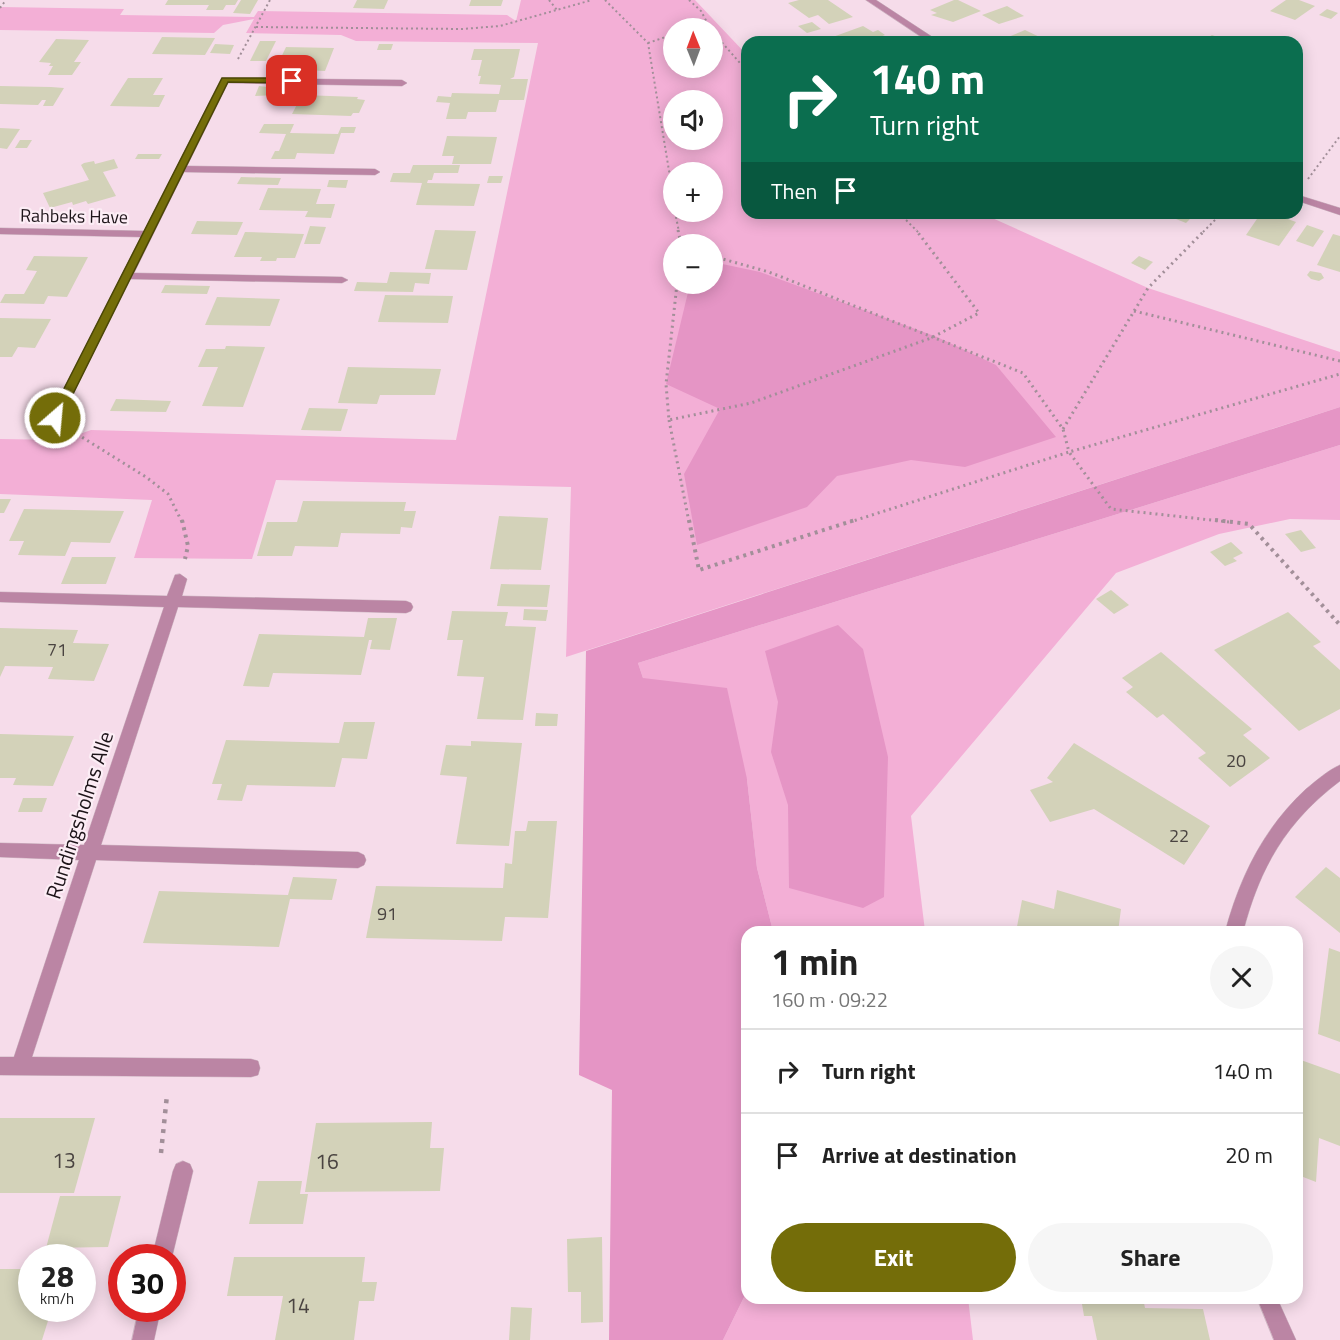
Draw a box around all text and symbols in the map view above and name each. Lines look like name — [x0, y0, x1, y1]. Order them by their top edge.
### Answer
north arrow — [663, 18, 723, 78]
map controls — [663, 18, 723, 294]
text: 140 m — [870, 46, 985, 110]
pin — [266, 55, 317, 106]
icon: right — [771, 60, 849, 138]
icon: arrive — [275, 64, 308, 97]
button: sound — [663, 90, 723, 150]
text: Turn right — [870, 104, 979, 145]
button: + — [663, 162, 723, 222]
text: Then — [771, 174, 817, 208]
icon: arrive — [829, 174, 862, 207]
street label: Rahbeks Have — [20, 202, 128, 230]
button: − — [663, 234, 723, 294]
position arrow — [23, 386, 87, 450]
house number: 71 — [47, 636, 67, 663]
street label: Rundingsholms Alle — [37, 727, 121, 903]
house number: 20 — [1226, 747, 1246, 774]
house number: 22 — [1169, 822, 1189, 849]
house number: 91 — [377, 900, 397, 927]
text: 1 min — [771, 934, 858, 989]
button: close — [1210, 946, 1273, 1009]
text: 160 m · 09:22 — [771, 984, 888, 1015]
text: Turn right — [822, 1054, 916, 1088]
text: 140 m — [1213, 1054, 1273, 1088]
icon: right — [771, 1055, 804, 1088]
text: Arrive at destination — [822, 1138, 1017, 1172]
text: 20 m — [1225, 1138, 1273, 1172]
icon: arrive — [771, 1139, 804, 1172]
house number: 13 — [52, 1144, 76, 1176]
house number: 16 — [315, 1145, 339, 1177]
button: Exit — [771, 1223, 1016, 1292]
button: Share — [1028, 1223, 1273, 1292]
speed limit sign: 30 — [108, 1244, 186, 1322]
text: 28 — [40, 1253, 74, 1299]
text: km/h — [40, 1287, 74, 1310]
house number: 14 — [286, 1289, 310, 1321]

